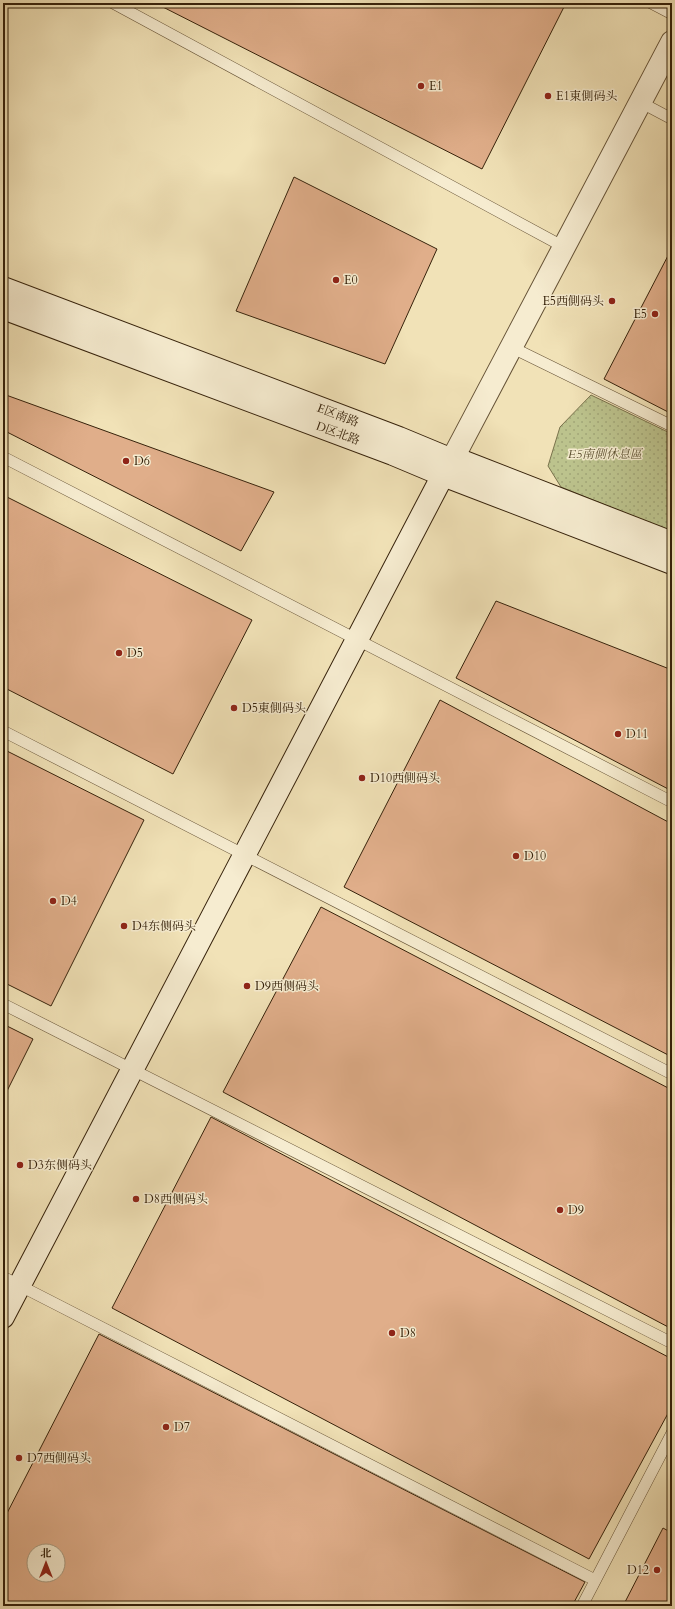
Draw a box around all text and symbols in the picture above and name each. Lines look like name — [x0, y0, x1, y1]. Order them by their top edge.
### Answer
place label: E1 — [429, 78, 443, 94]
marker: E1 — [416, 81, 426, 91]
place label: E1東側码头 — [556, 88, 618, 104]
marker: E1東側码头 — [543, 91, 553, 101]
place label: E0 — [344, 272, 358, 288]
marker: E0 — [331, 275, 341, 285]
place label: E5西側码头 — [542, 293, 604, 309]
marker: E5西側码头 — [607, 296, 617, 306]
place label: E5 — [633, 306, 647, 322]
marker: E5 — [650, 309, 660, 319]
street label: E区南路 — [315, 400, 361, 430]
street label: D区北路 — [314, 418, 362, 448]
park label: E5南側休息區 — [568, 446, 644, 462]
place label: D6 — [134, 453, 150, 469]
marker: D6 — [121, 456, 131, 466]
place label: D5 — [127, 645, 143, 661]
marker: D5 — [114, 648, 124, 658]
place label: D5東側码头 — [242, 700, 306, 716]
marker: D5東側码头 — [229, 703, 239, 713]
place label: D11 — [626, 726, 648, 742]
marker: D11 — [613, 729, 623, 739]
place label: D10西側码头 — [370, 770, 440, 786]
marker: D10西側码头 — [357, 773, 367, 783]
place label: D10 — [524, 848, 546, 864]
marker: D10 — [511, 851, 521, 861]
place label: D4 — [61, 893, 77, 909]
marker: D4 — [48, 896, 58, 906]
place label: D4东侧码头 — [132, 918, 196, 934]
marker: D4东侧码头 — [119, 921, 129, 931]
place label: D9西侧码头 — [255, 978, 319, 994]
marker: D9西侧码头 — [242, 981, 252, 991]
place label: D3东侧码头 — [28, 1157, 92, 1173]
marker: D3东侧码头 — [15, 1160, 25, 1170]
place label: D8西侧码头 — [144, 1191, 208, 1207]
marker: D8西侧码头 — [131, 1194, 141, 1204]
place label: D9 — [568, 1202, 584, 1218]
marker: D9 — [555, 1205, 565, 1215]
place label: D8 — [400, 1325, 416, 1341]
marker: D8 — [387, 1328, 397, 1338]
place label: D7 — [174, 1419, 190, 1435]
marker: D7 — [161, 1422, 171, 1432]
place label: D7西側码头 — [27, 1450, 91, 1466]
marker: D7西側码头 — [14, 1453, 24, 1463]
north arrow — [26, 1543, 66, 1583]
text: 北 — [41, 1546, 52, 1561]
place label: D12 — [627, 1562, 649, 1578]
marker: D12 — [652, 1565, 662, 1575]

